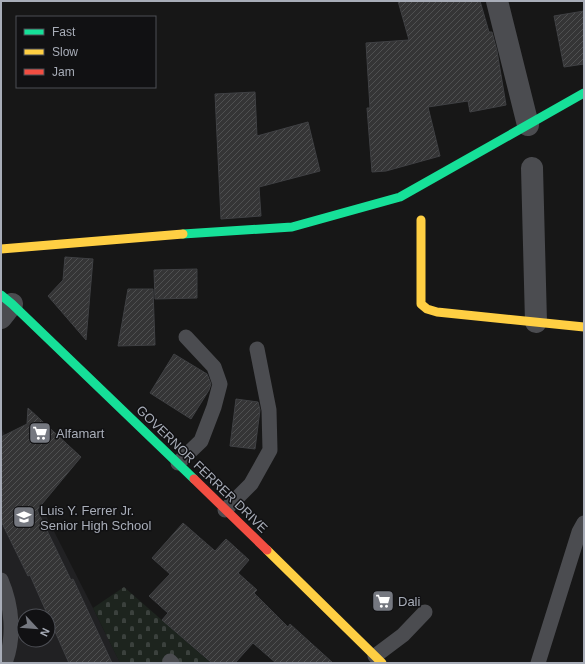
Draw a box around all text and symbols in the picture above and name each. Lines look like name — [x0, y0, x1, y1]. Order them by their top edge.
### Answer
legend — [16, 16, 156, 88]
text: Fast — [52, 25, 76, 39]
text: Slow — [52, 45, 78, 59]
text: Jam — [52, 65, 75, 79]
street label: GOVERNOR FERRER DRIVE — [133, 402, 271, 536]
supermarket icon: Alfamart — [27, 420, 53, 446]
place label: Alfamart — [56, 426, 105, 441]
place label: Luis Y. Ferrer Jr. Senior High School — [40, 503, 151, 533]
school or university icon: Luis Y. Ferrer Jr. Senior High School — [11, 504, 37, 530]
supermarket icon: Dali — [370, 588, 396, 614]
place label: Dali — [398, 594, 421, 609]
north arrow — [16, 608, 56, 648]
text: N — [38, 626, 52, 639]

